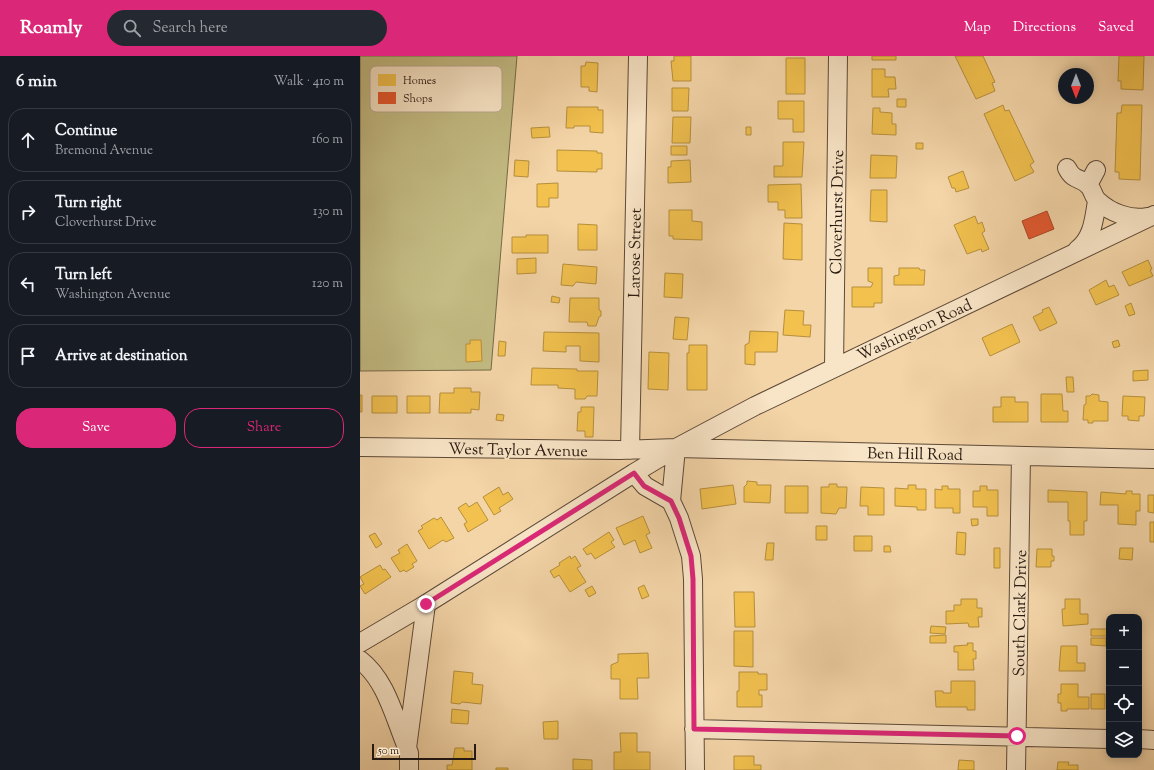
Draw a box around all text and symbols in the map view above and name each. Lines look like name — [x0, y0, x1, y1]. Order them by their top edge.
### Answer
search box — [107, 10, 387, 46]
text: Roamly — [20, 15, 83, 42]
icon: search — [121, 17, 143, 39]
text: Search here — [153, 18, 228, 39]
text: Map — [964, 18, 991, 38]
text: Directions — [1013, 18, 1076, 38]
text: Saved — [1098, 18, 1134, 38]
legend — [370, 66, 502, 112]
north arrow — [1058, 68, 1094, 104]
text: 6 min — [16, 70, 57, 94]
text: Walk · 410 m — [273, 73, 344, 91]
text: Homes — [403, 73, 436, 89]
text: Shops — [403, 91, 432, 107]
text: Continue — [55, 121, 117, 142]
icon: ahead — [17, 129, 39, 151]
text: 160 m — [312, 131, 343, 149]
text: Bremond Avenue — [55, 142, 153, 160]
street label: Cloverhurst Drive — [826, 149, 851, 275]
text: Turn right — [55, 193, 121, 214]
icon: right — [17, 201, 39, 223]
text: 130 m — [313, 203, 343, 221]
street label: Larose Street — [624, 207, 649, 298]
text: Cloverhurst Drive — [55, 214, 156, 232]
text: Turn left — [55, 265, 112, 286]
icon: left — [17, 273, 39, 295]
text: 120 m — [312, 275, 343, 293]
text: Washington Avenue — [55, 286, 170, 304]
street label: Washington Road — [854, 295, 976, 368]
icon: arrive — [17, 345, 39, 367]
text: Arrive at destination — [55, 346, 188, 367]
button: Save — [16, 408, 176, 448]
button: Share — [184, 408, 344, 448]
street label: West Taylor Avenue — [448, 439, 588, 464]
street label: Ben Hill Road — [867, 443, 963, 468]
street label: South Clark Drive — [1009, 549, 1034, 677]
route end — [417, 595, 435, 613]
map controls — [1106, 614, 1142, 758]
button: + — [1106, 614, 1142, 650]
button: − — [1106, 650, 1142, 686]
button: locate — [1106, 686, 1142, 722]
button: layers — [1106, 722, 1142, 758]
route start — [1008, 727, 1026, 745]
scale bar — [372, 742, 476, 761]
text: 50 m — [378, 743, 399, 759]

